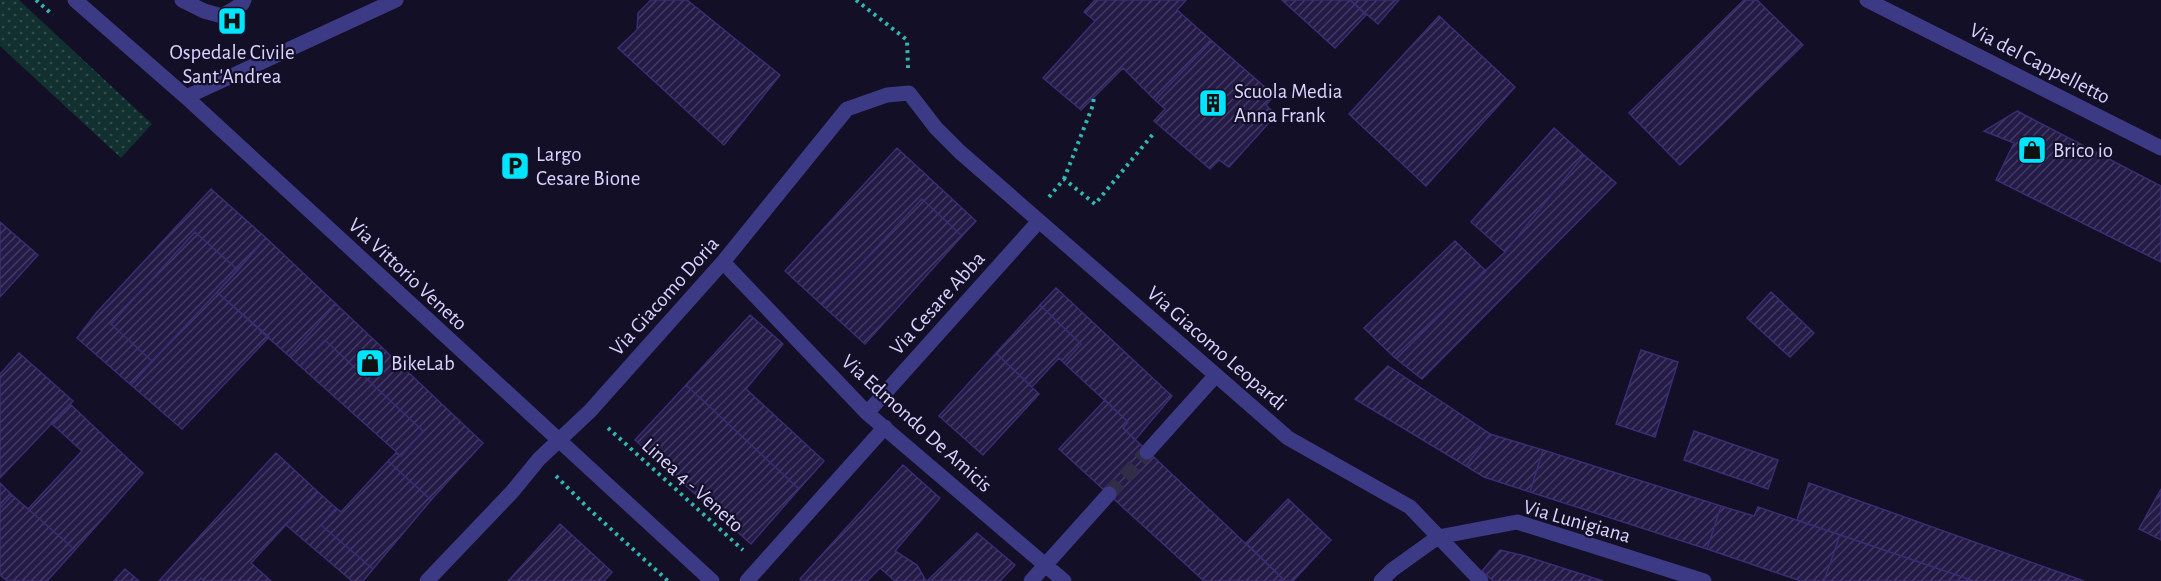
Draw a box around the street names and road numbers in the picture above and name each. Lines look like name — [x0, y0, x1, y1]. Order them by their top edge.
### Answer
street label: Via del Cappelletto — [1966, 19, 2113, 108]
street label: Via Vittorio Veneto — [344, 214, 471, 334]
street label: Via Giacomo Doria — [606, 233, 723, 360]
street label: Via Cesare Abba — [886, 247, 989, 359]
street label: Via Giacomo Leopardi — [1143, 282, 1291, 415]
street label: Via Edmondo De Amicis — [837, 351, 996, 496]
street label: Linea 4 - Veneto — [638, 434, 748, 536]
street label: Via Lunigiana — [1521, 496, 1633, 547]

